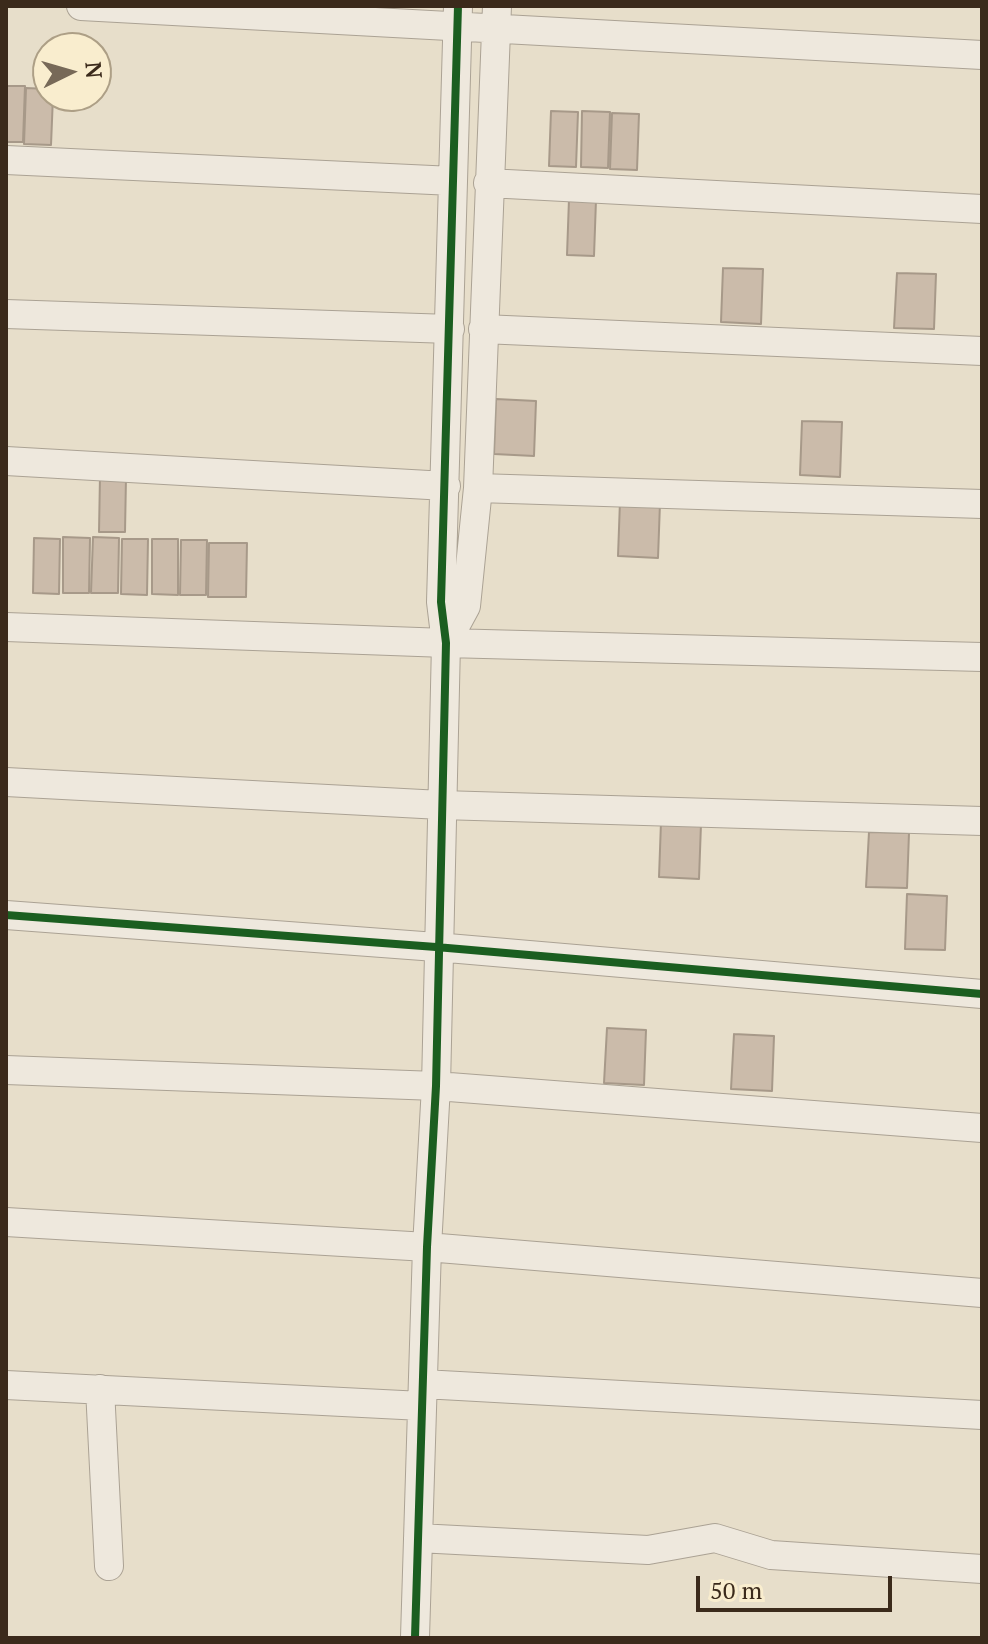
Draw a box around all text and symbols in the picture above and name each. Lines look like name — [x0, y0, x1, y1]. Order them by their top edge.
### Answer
north arrow — [32, 32, 112, 112]
text: N — [79, 60, 110, 80]
scale bar — [700, 1560, 896, 1610]
text: 50 m — [710, 1574, 762, 1606]

